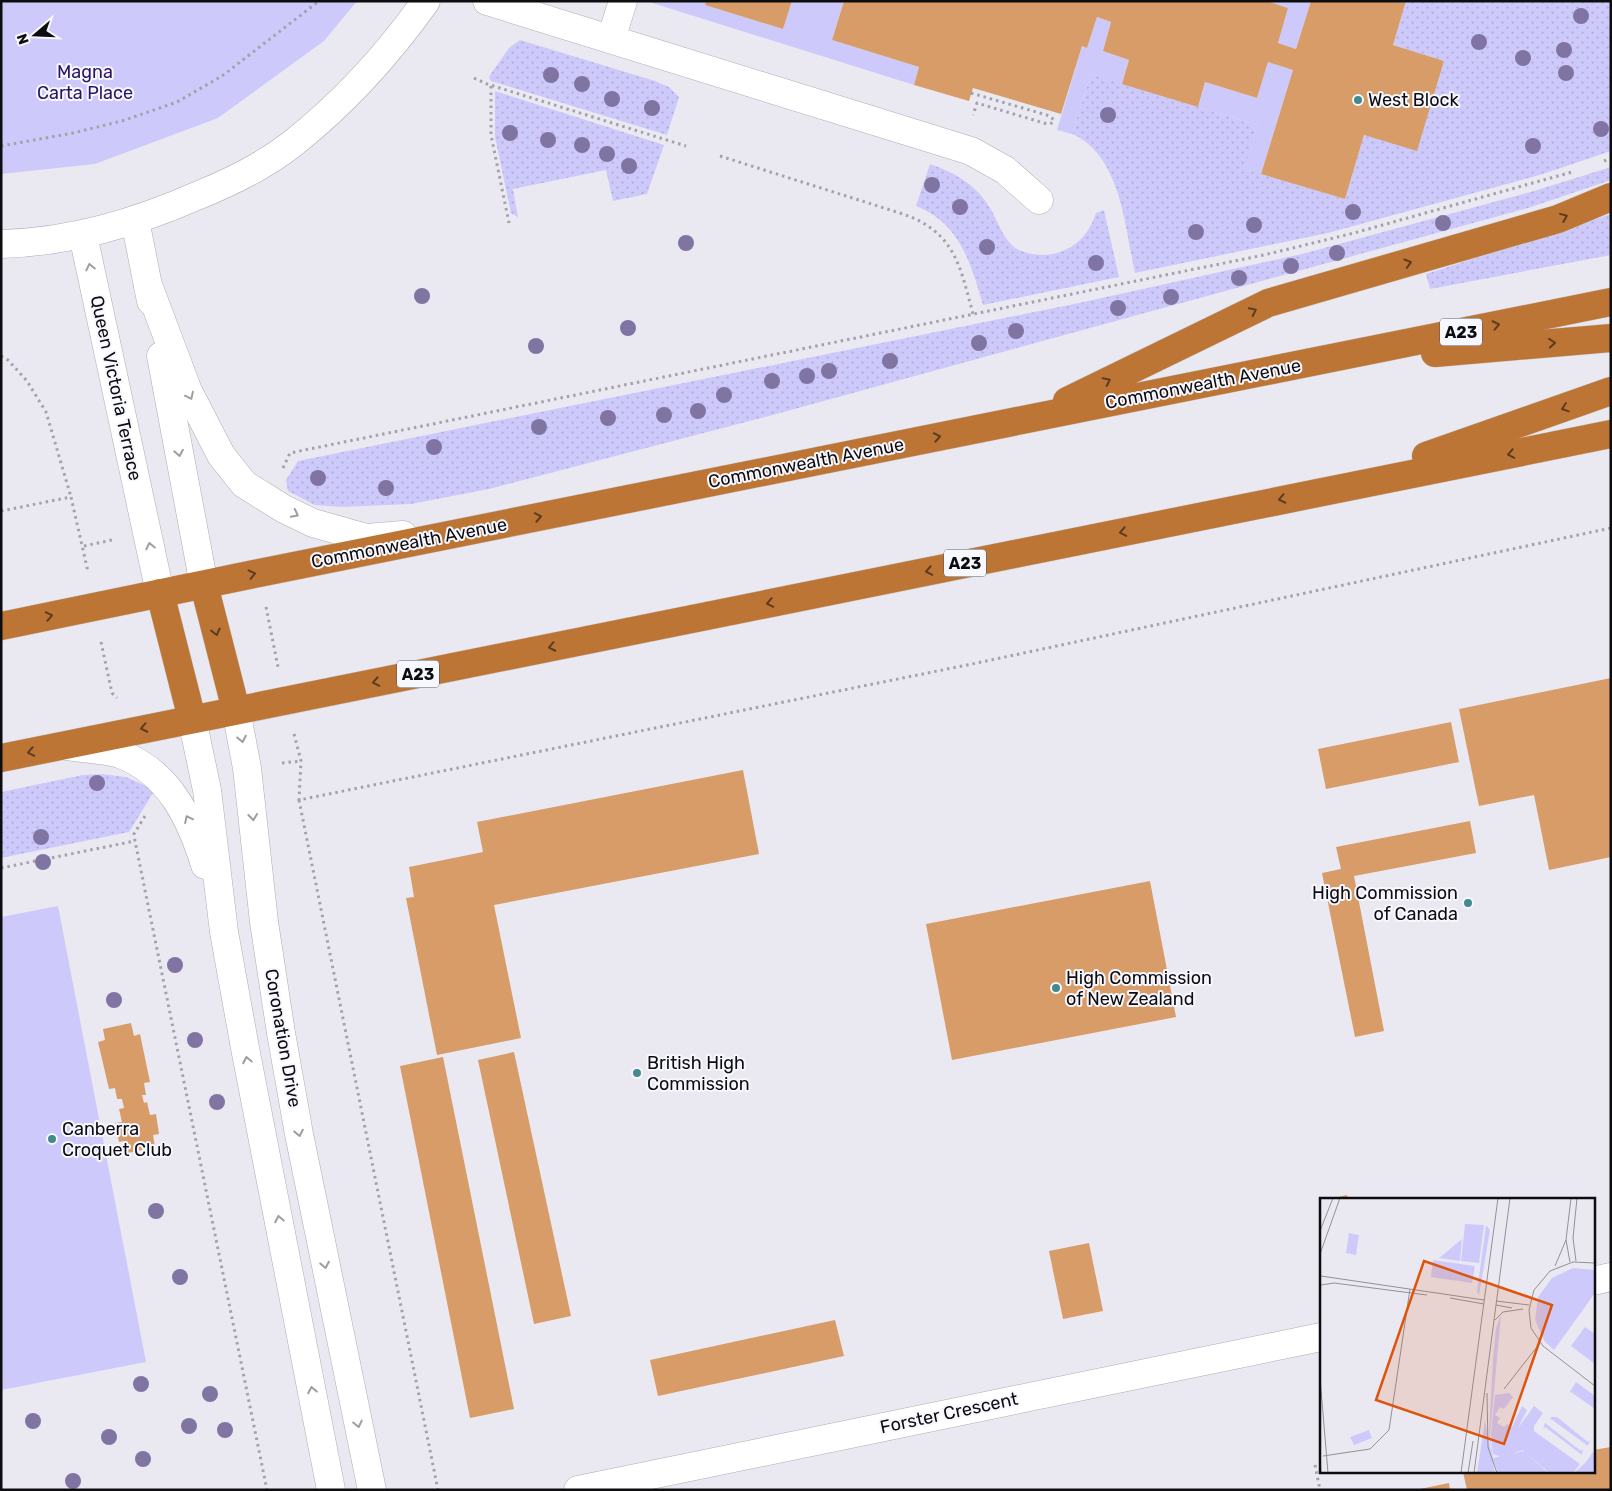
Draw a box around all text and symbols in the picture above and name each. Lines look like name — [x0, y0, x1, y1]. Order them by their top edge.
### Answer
north arrow — [10, 10, 60, 60]
text: N — [14, 32, 33, 47]
park label: Magna Carta Place — [37, 61, 133, 104]
place label: West Block — [1368, 89, 1459, 111]
marker: West Block — [1352, 94, 1364, 106]
one-way arrow — [1559, 212, 1568, 223]
one-way arrow — [1404, 258, 1412, 268]
one-way arrow — [86, 263, 96, 271]
street label: Queen Victoria Terrace — [86, 293, 146, 483]
one-way arrow — [1248, 306, 1257, 317]
road number: A23 — [1440, 318, 1482, 346]
one-way arrow — [1492, 320, 1501, 331]
one-way arrow — [1548, 338, 1556, 349]
street label: Commonwealth Avenue — [1103, 354, 1303, 414]
one-way arrow — [1102, 377, 1111, 388]
one-way arrow — [184, 390, 194, 399]
one-way arrow — [1561, 402, 1569, 412]
one-way arrow — [933, 432, 942, 443]
street label: Commonwealth Avenue — [706, 433, 906, 493]
one-way arrow — [1507, 448, 1516, 458]
one-way arrow — [173, 449, 183, 458]
one-way arrow — [1278, 494, 1287, 504]
one-way arrow — [289, 508, 298, 518]
street label: Commonwealth Avenue — [309, 513, 509, 573]
one-way arrow — [533, 513, 542, 523]
one-way arrow — [1119, 526, 1128, 537]
one-way arrow — [145, 541, 156, 550]
road number: A23 — [944, 550, 986, 576]
one-way arrow — [925, 565, 934, 575]
one-way arrow — [247, 569, 256, 580]
one-way arrow — [766, 597, 775, 607]
one-way arrow — [45, 611, 53, 621]
one-way arrow — [210, 628, 221, 637]
one-way arrow — [548, 641, 557, 651]
road number: A23 — [397, 661, 439, 688]
one-way arrow — [371, 676, 380, 687]
one-way arrow — [140, 722, 148, 733]
one-way arrow — [236, 735, 246, 744]
one-way arrow — [27, 746, 36, 756]
one-way arrow — [247, 813, 258, 821]
one-way arrow — [183, 815, 194, 824]
place label: High Commission of Canada — [1312, 882, 1458, 925]
marker: High Commission of Canada — [1462, 897, 1474, 909]
street label: Coronation Drive — [260, 967, 306, 1109]
place label: High Commission of New Zealand — [1066, 967, 1212, 1010]
marker: High Commission of New Zealand — [1050, 982, 1062, 994]
place label: British High Commission — [647, 1052, 750, 1095]
one-way arrow — [243, 1056, 253, 1064]
marker: British High Commission — [631, 1067, 643, 1079]
place label: Canberra Croquet Club — [62, 1118, 172, 1161]
one-way arrow — [294, 1129, 304, 1137]
marker: Canberra Croquet Club — [46, 1133, 58, 1145]
inset map — [1320, 1198, 1594, 1474]
one-way arrow — [274, 1215, 284, 1224]
one-way arrow — [320, 1260, 330, 1269]
one-way arrow — [307, 1386, 318, 1395]
street label: Forster Crescent — [878, 1388, 1020, 1438]
one-way arrow — [352, 1420, 363, 1428]

